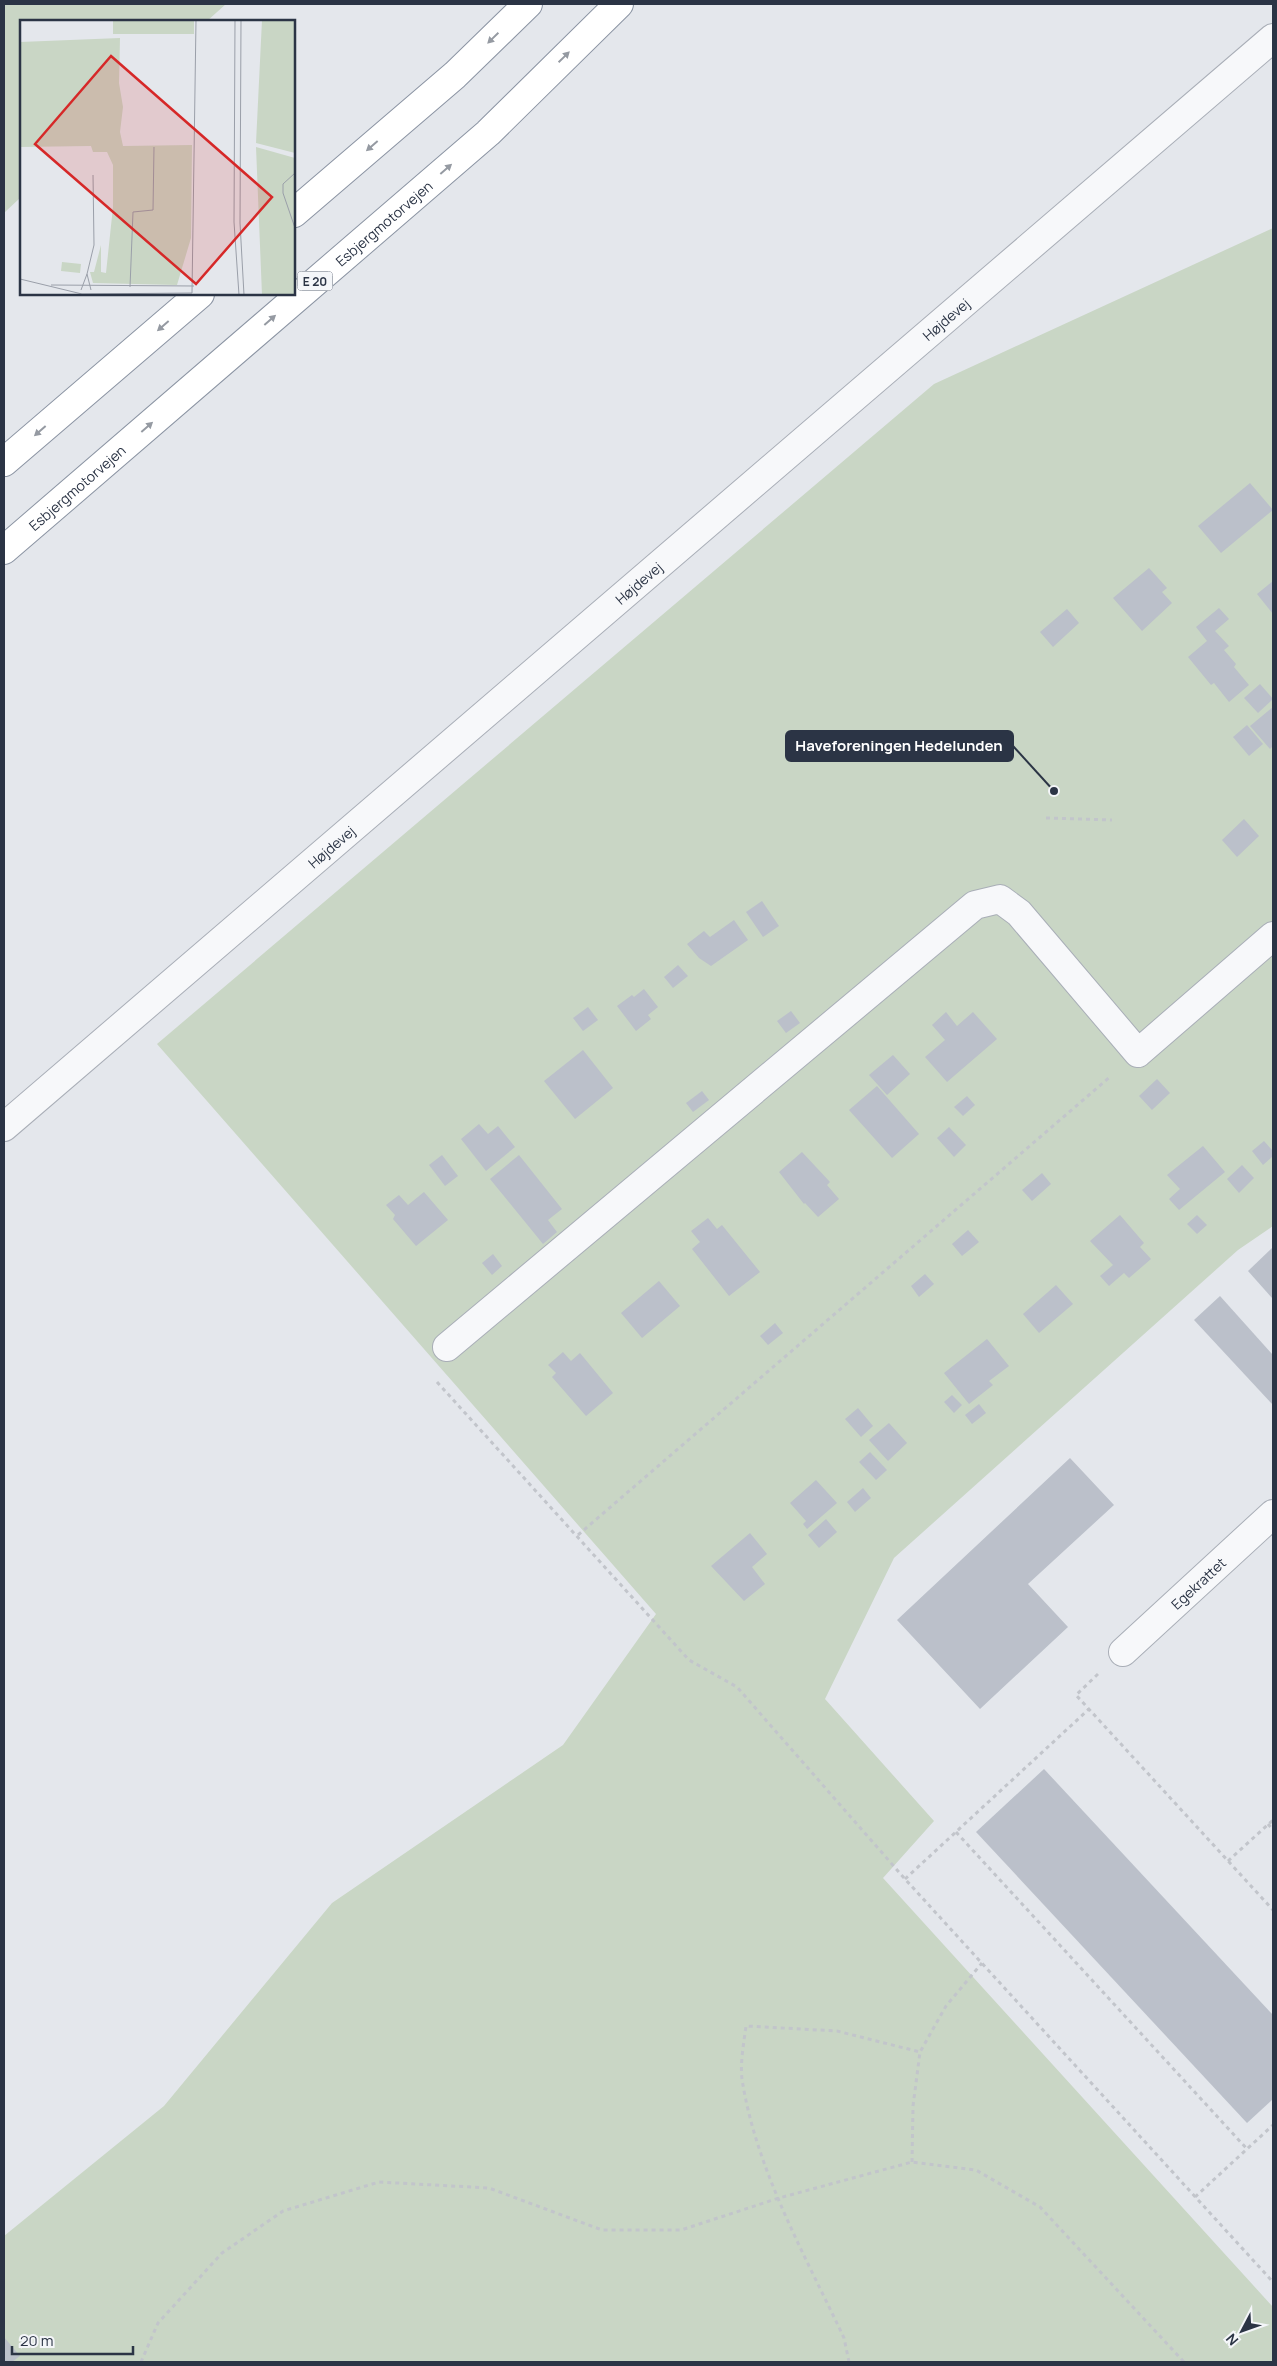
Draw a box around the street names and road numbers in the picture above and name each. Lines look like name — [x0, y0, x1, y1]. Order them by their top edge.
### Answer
street label: Esbjergmotorvejen — [331, 176, 436, 270]
road number: E 20 — [298, 272, 332, 290]
street label: Højdevej — [918, 293, 973, 344]
street label: Esbjergmotorvejen — [24, 440, 129, 534]
street label: Højdevej — [611, 557, 666, 608]
street label: Højdevej — [304, 821, 359, 872]
street label: Egekrattet — [1167, 1553, 1230, 1613]

